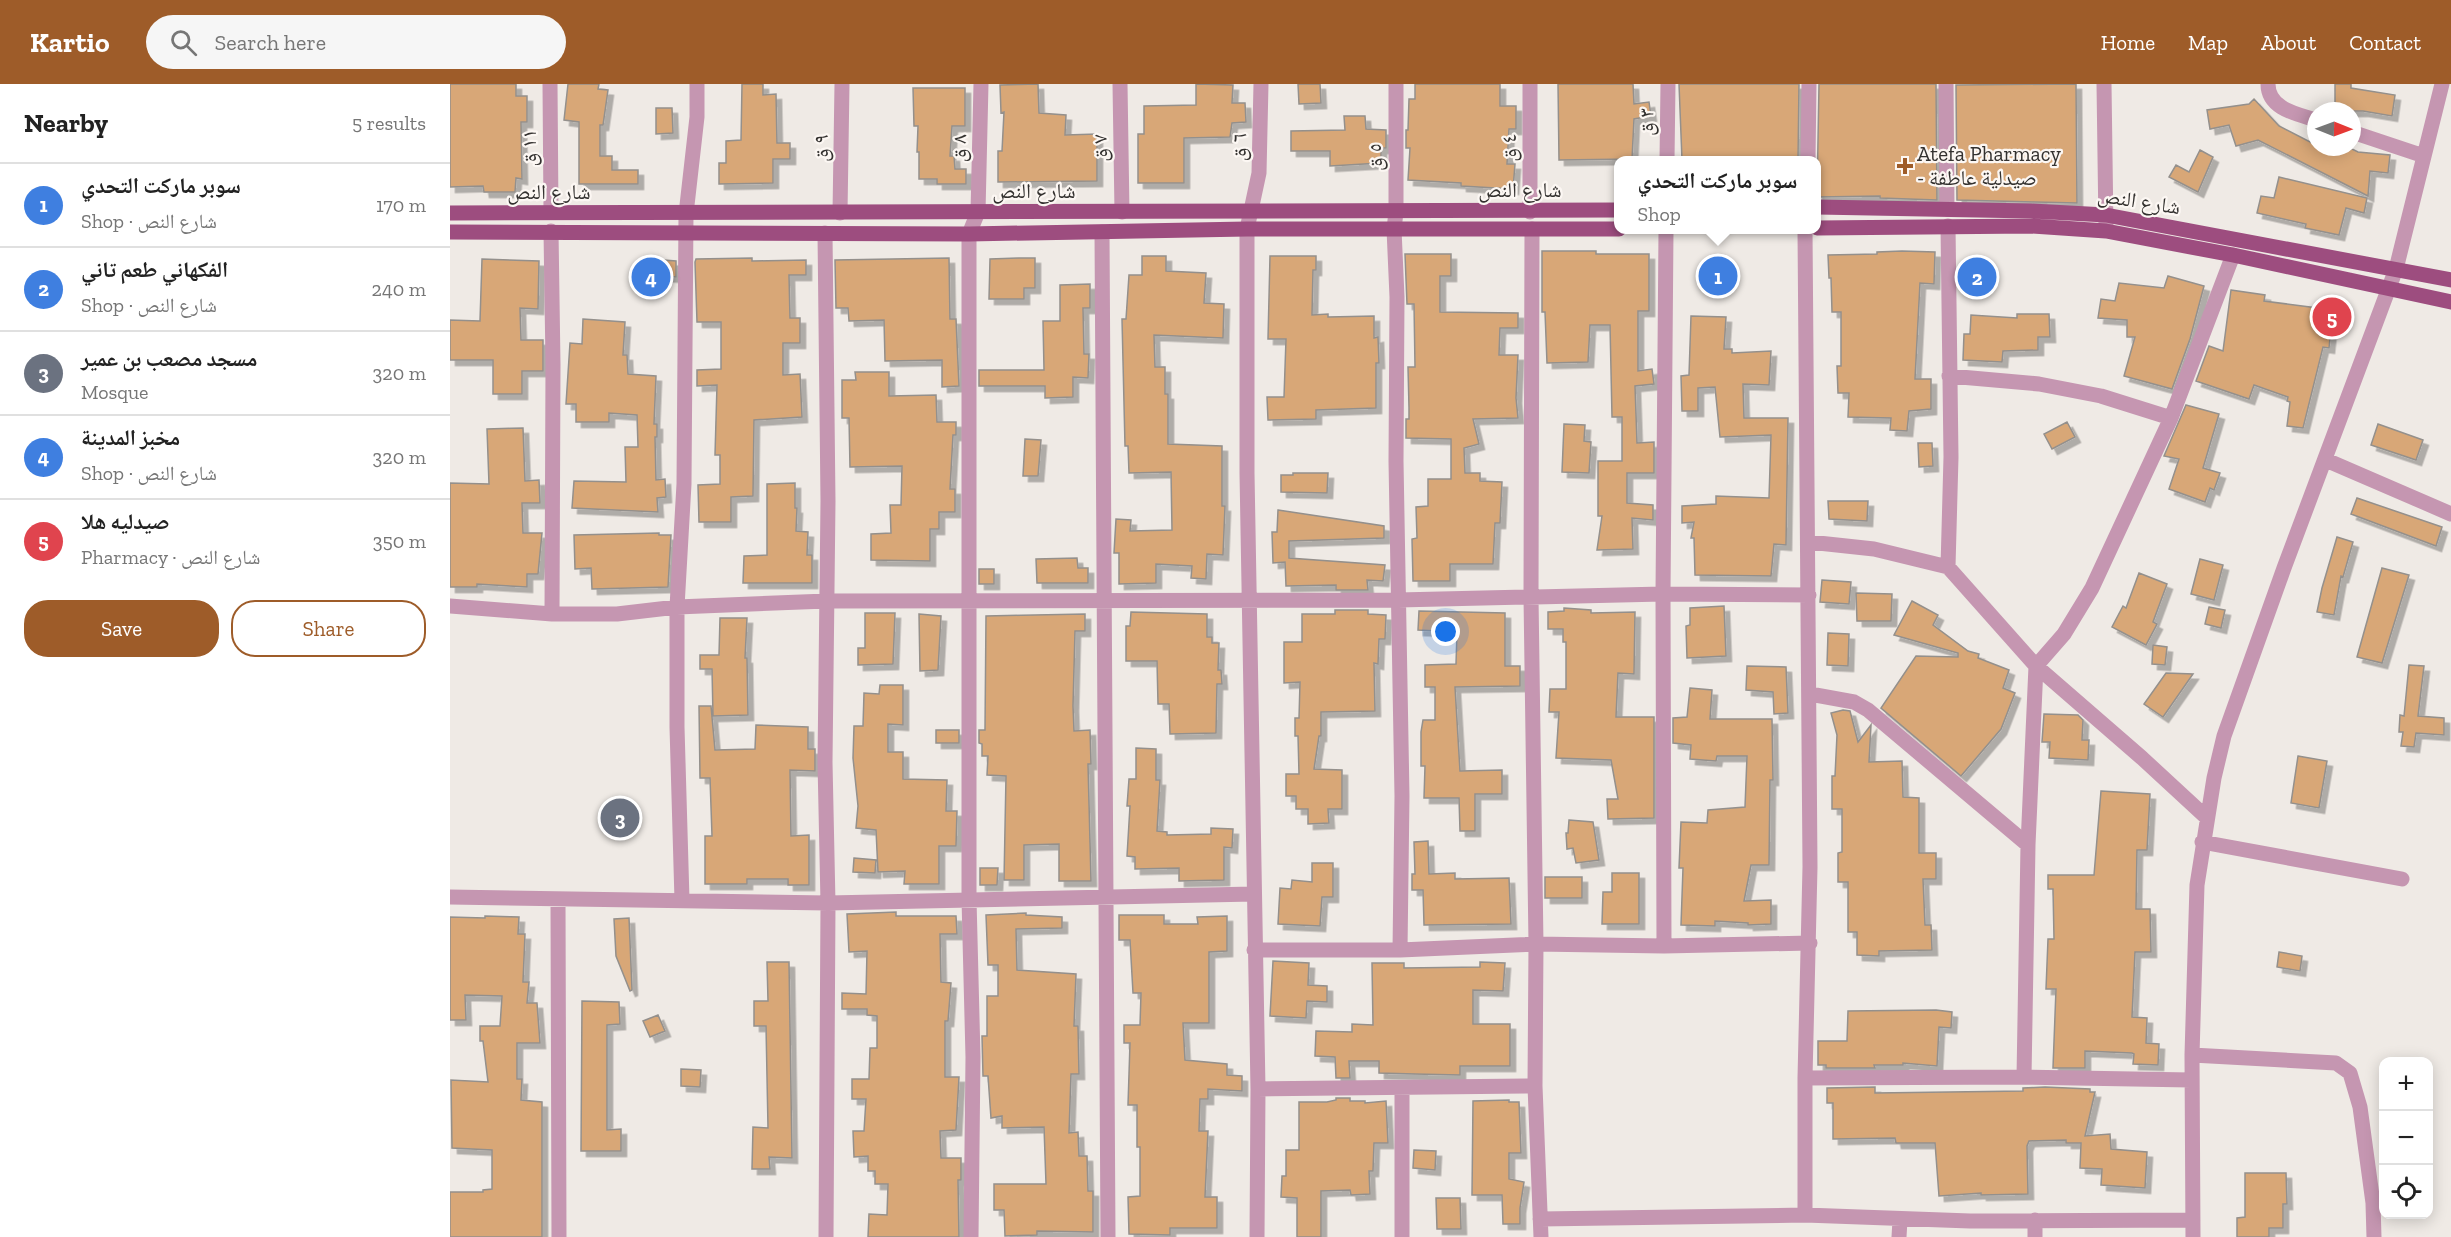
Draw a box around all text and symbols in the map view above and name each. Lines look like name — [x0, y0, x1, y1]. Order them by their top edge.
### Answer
search box — [146, 15, 566, 69]
text: Kartio — [30, 26, 110, 59]
icon: search — [167, 26, 200, 59]
text: Search here — [215, 29, 326, 56]
text: Home — [2101, 30, 2155, 55]
text: Map — [2188, 30, 2228, 55]
text: About — [2261, 30, 2316, 55]
text: Contact — [2349, 30, 2421, 55]
north arrow — [2307, 102, 2361, 156]
text: Nearby — [24, 107, 108, 139]
street label: ٣ ق — [1633, 108, 1659, 136]
text: 5 results — [352, 111, 426, 135]
street label: ١١ ق — [516, 129, 542, 167]
street label: ٦ ق — [1226, 133, 1252, 161]
street label: ٩ ق — [808, 134, 834, 162]
street label: ٨ ق — [946, 134, 972, 162]
street label: ٧ ق — [1087, 134, 1113, 162]
street label: ٤ ق — [1496, 134, 1522, 162]
place label: Atefa Pharmacy - صيدلية عاطفة — [1917, 141, 2061, 190]
street label: ٥ ق — [1362, 143, 1388, 171]
popup — [1614, 156, 1821, 234]
marker: Atefa Pharmacy - صيدلية عاطفة — [1898, 159, 1912, 173]
text: سوبر ماركت التحدي — [1638, 167, 1797, 194]
text: سوبر ماركت التحدي — [81, 172, 241, 199]
street label: شارع النص — [1478, 177, 1562, 203]
street label: شارع النص — [992, 178, 1076, 204]
street label: شارع النص — [507, 179, 591, 205]
street label: شارع النص — [2096, 182, 2182, 220]
text: 1 — [39, 193, 48, 217]
text: 170 m — [376, 193, 426, 217]
text: Shop — [1638, 202, 1681, 226]
text: Shop · شارع النص — [81, 209, 217, 233]
pin: 4 — [632, 254, 670, 300]
pin: 1 — [1698, 254, 1738, 298]
pin: 2 — [1958, 254, 1996, 300]
text: الفكهاني طعم تاني — [81, 256, 228, 283]
text: 2 — [38, 277, 49, 301]
text: 240 m — [372, 277, 426, 301]
text: Shop · شارع النص — [81, 293, 217, 317]
pin: 5 — [2312, 294, 2352, 340]
text: مسجد مصعب بن عمير — [81, 345, 257, 372]
text: 3 — [38, 361, 49, 385]
text: 320 m — [373, 361, 426, 385]
text: Mosque — [81, 380, 149, 404]
text: مخبز المدينة — [81, 424, 180, 451]
text: 4 — [38, 445, 49, 469]
text: 320 m — [373, 445, 426, 469]
text: Shop · شارع النص — [81, 461, 217, 485]
text: صيدليه هلا — [81, 508, 169, 535]
text: 5 — [38, 529, 49, 553]
text: 350 m — [373, 529, 426, 553]
text: Pharmacy · شارع النص — [81, 545, 261, 569]
button: Save — [24, 600, 219, 657]
button: Share — [231, 600, 426, 657]
your location — [1431, 617, 1460, 646]
pin: 3 — [600, 796, 640, 840]
map controls — [2379, 1057, 2433, 1219]
button: + — [2379, 1057, 2433, 1111]
button: − — [2379, 1111, 2433, 1165]
button: locate — [2379, 1165, 2433, 1219]

